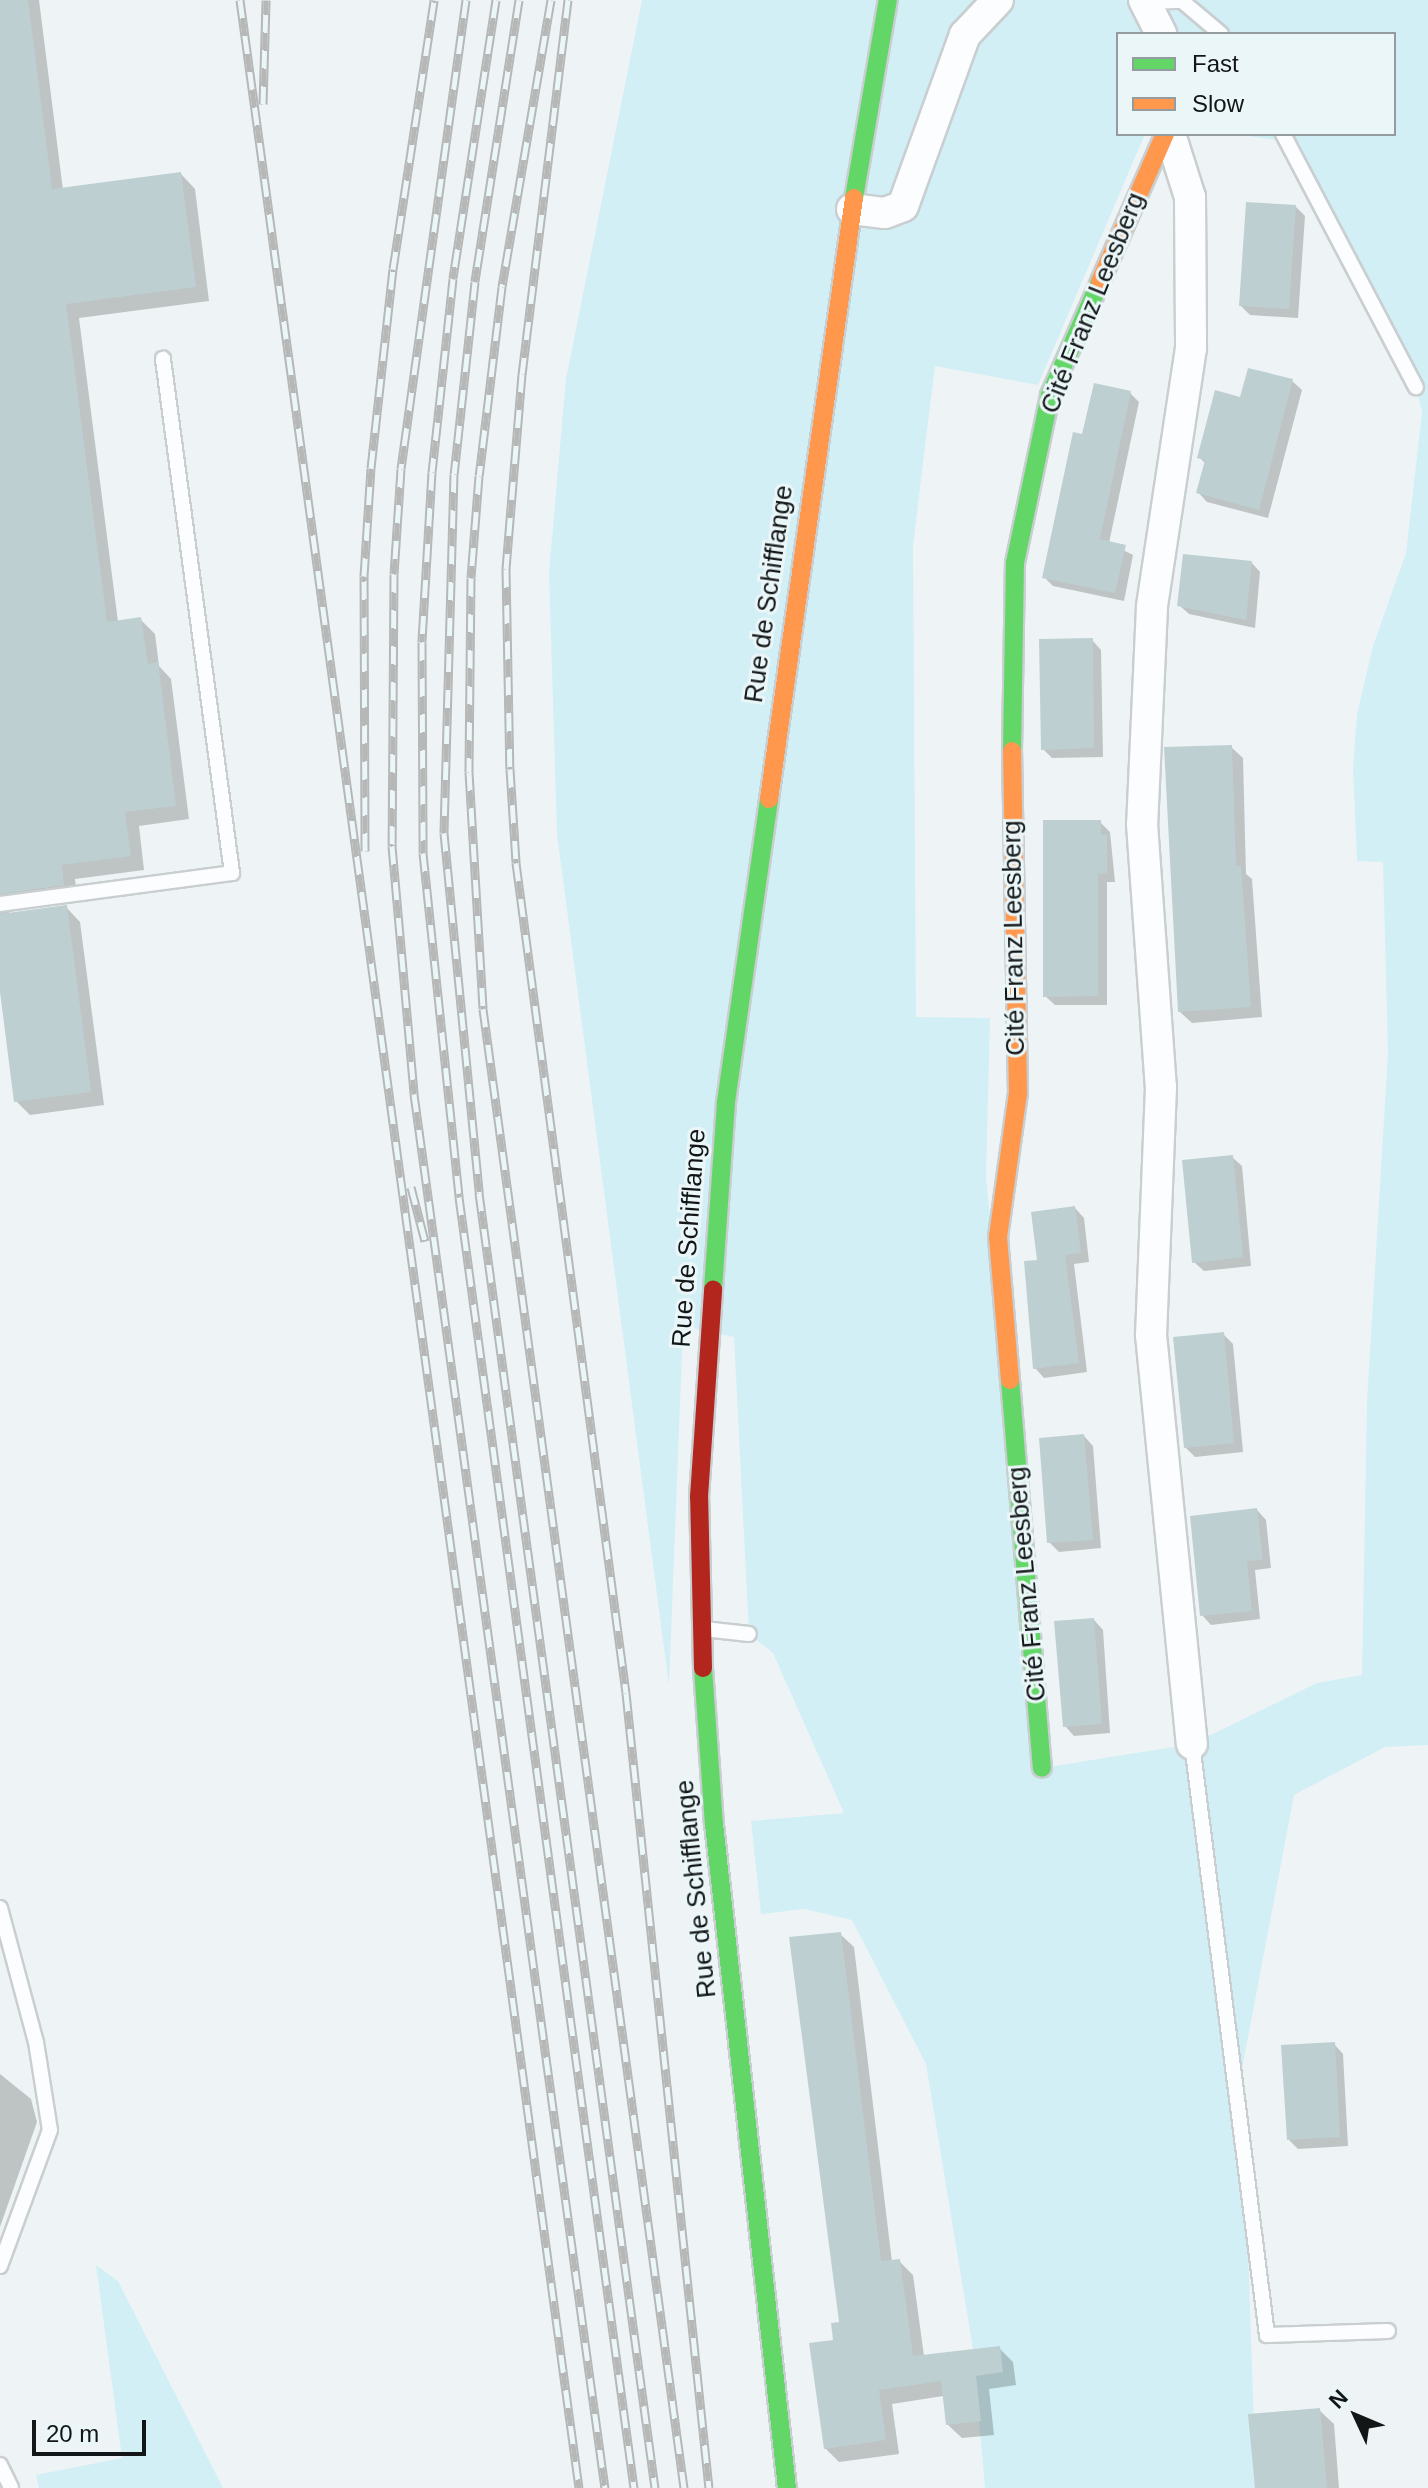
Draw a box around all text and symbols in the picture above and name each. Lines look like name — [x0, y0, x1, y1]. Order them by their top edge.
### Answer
legend — [1116, 32, 1396, 136]
text: Fast — [1192, 50, 1239, 77]
text: Slow — [1192, 90, 1244, 117]
street label: Cité Franz Leesberg — [1034, 188, 1152, 418]
street label: Rue de Schifflange — [738, 483, 800, 705]
street label: Cité Franz Leesberg — [996, 820, 1032, 1056]
street label: Rue de Schifflange — [666, 1128, 712, 1348]
street label: Cité Franz Leesberg — [1001, 1465, 1053, 1703]
street label: Rue de Schifflange — [669, 1778, 723, 2000]
north arrow — [1316, 2376, 1396, 2456]
text: N — [1324, 2385, 1353, 2413]
scale bar — [36, 2404, 150, 2454]
text: 20 m — [46, 2420, 99, 2447]

